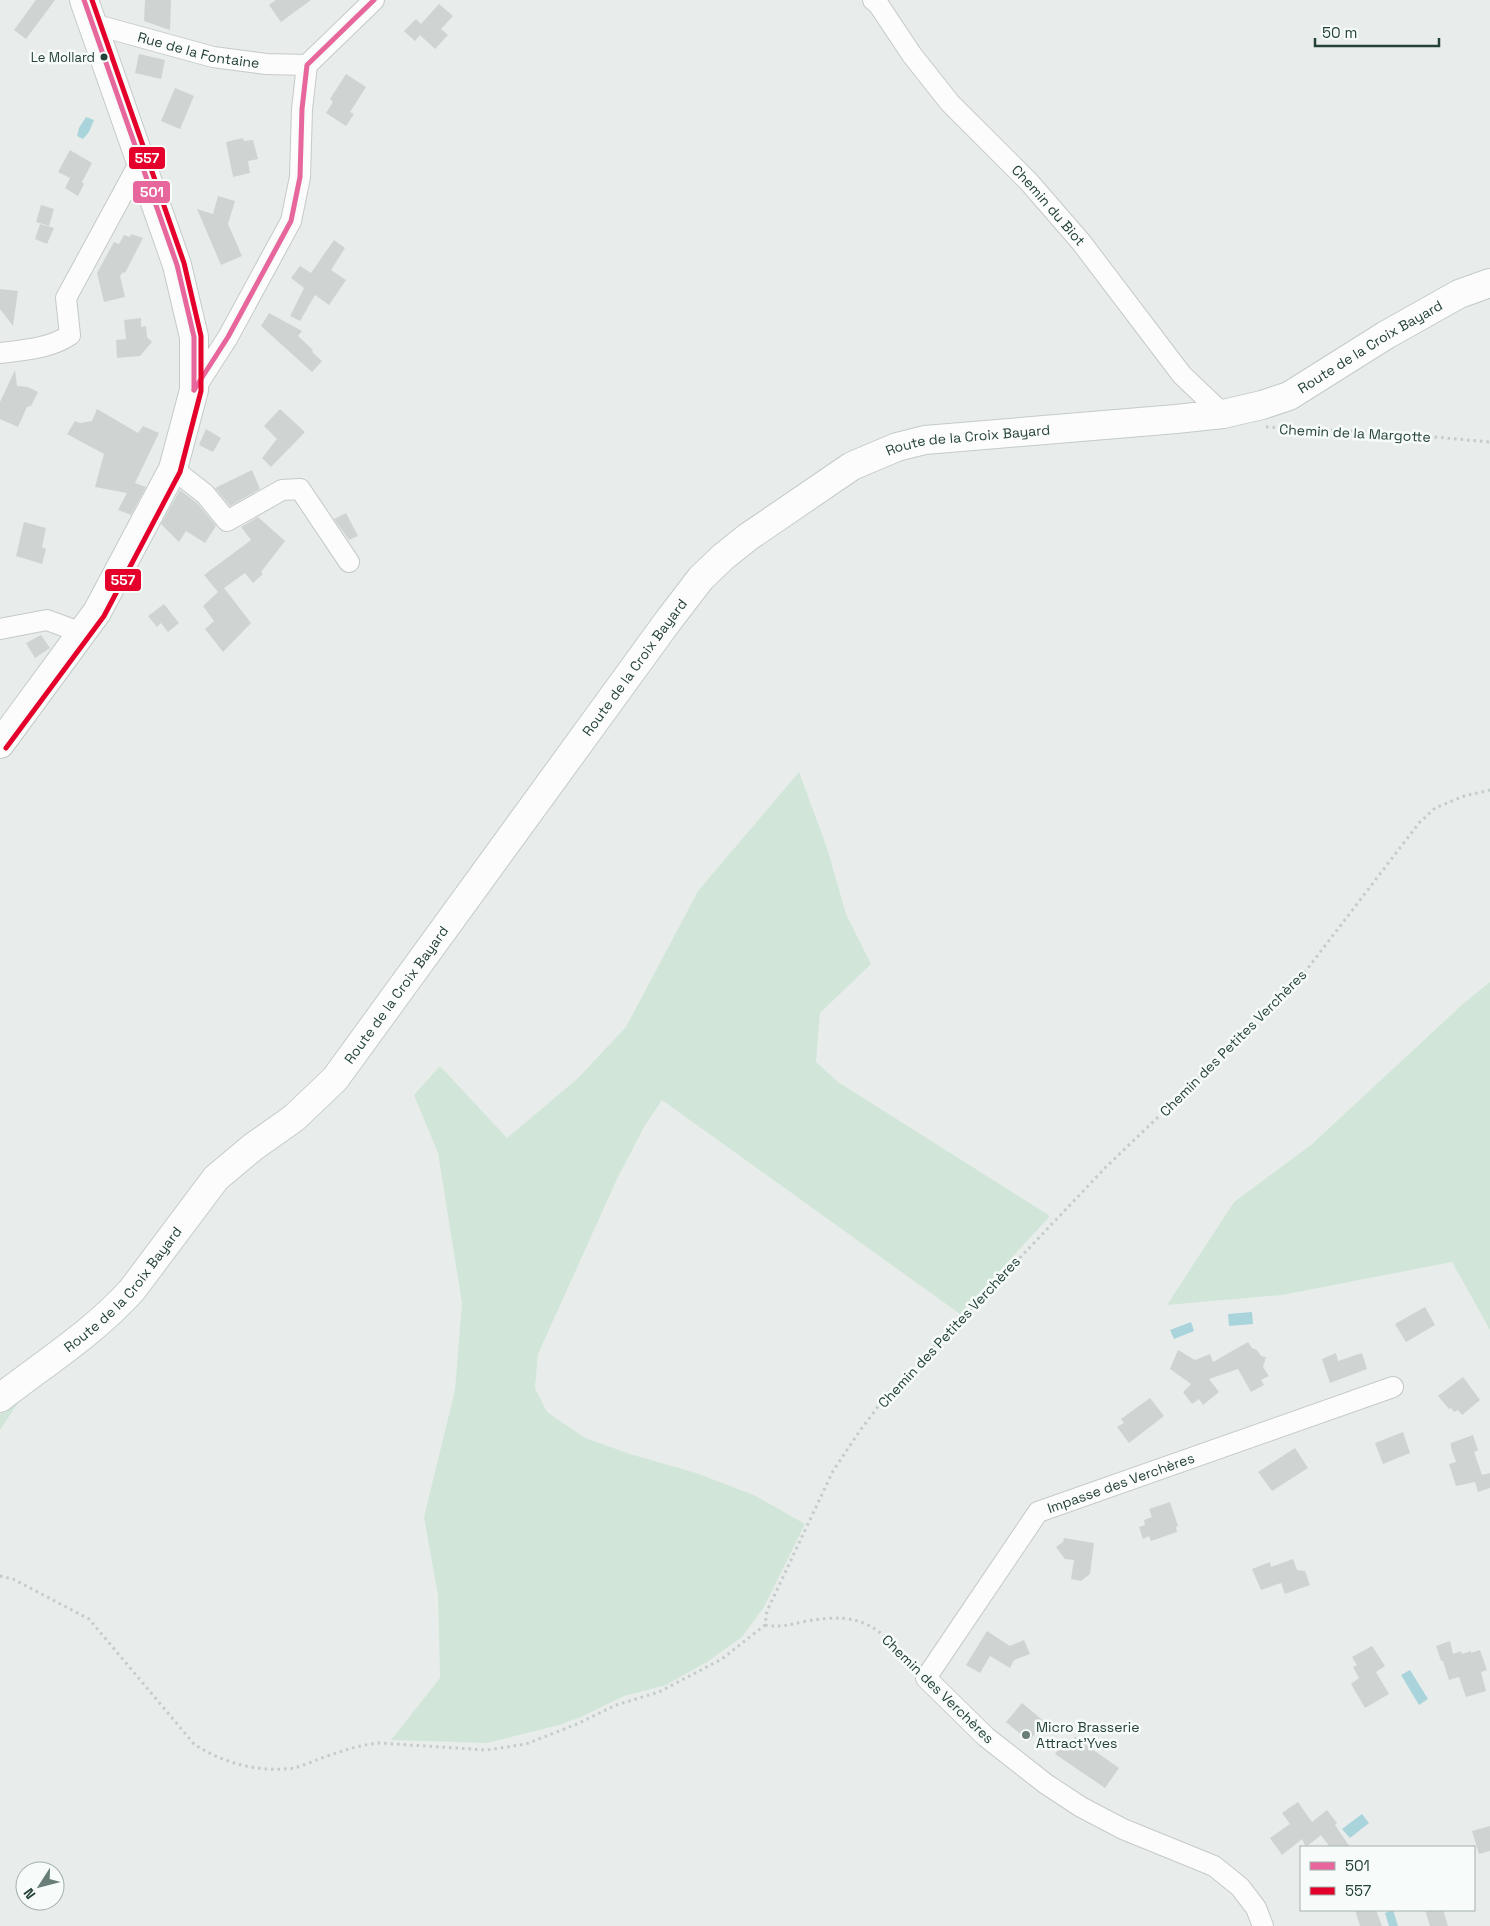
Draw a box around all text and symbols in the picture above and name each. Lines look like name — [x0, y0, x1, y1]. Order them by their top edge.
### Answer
scale bar — [1315, 15, 1439, 47]
text: 50 m — [1322, 23, 1357, 42]
street label: Rue de la Fontaine — [136, 28, 261, 72]
place label: Le Mollard — [31, 49, 95, 66]
marker: Le Mollard — [99, 52, 109, 62]
line badge: 557 — [128, 146, 166, 170]
text: 557 — [135, 149, 159, 167]
street label: Chemin du Biot — [1008, 161, 1089, 250]
line badge: 501 — [132, 180, 171, 204]
text: 501 — [140, 183, 164, 201]
street label: Route de la Croix Bayard — [1294, 296, 1446, 397]
street label: Chemin de la Margotte — [1279, 420, 1431, 446]
street label: Route de la Croix Bayard — [883, 421, 1051, 460]
line badge: 557 — [104, 568, 142, 592]
text: 557 — [111, 571, 135, 589]
street label: Route de la Croix Bayard — [578, 595, 691, 740]
street label: Route de la Croix Bayard — [340, 922, 452, 1067]
street label: Chemin des Petites Verchères — [1156, 966, 1310, 1120]
street label: Route de la Croix Bayard — [60, 1223, 186, 1356]
street label: Chemin des Petites Verchères — [874, 1253, 1024, 1411]
street label: Impasse des Verchères — [1045, 1449, 1197, 1517]
street label: Chemin des Verchères — [878, 1631, 998, 1747]
place label: Micro Brasserie Attract'Yves — [1036, 1718, 1140, 1752]
marker: Micro Brasserie Attract'Yves — [1020, 1729, 1032, 1741]
legend — [1300, 1846, 1475, 1911]
text: 501 — [1345, 1856, 1370, 1875]
north arrow — [15, 1861, 65, 1911]
text: 557 — [1345, 1881, 1371, 1900]
text: N — [19, 1885, 40, 1903]

